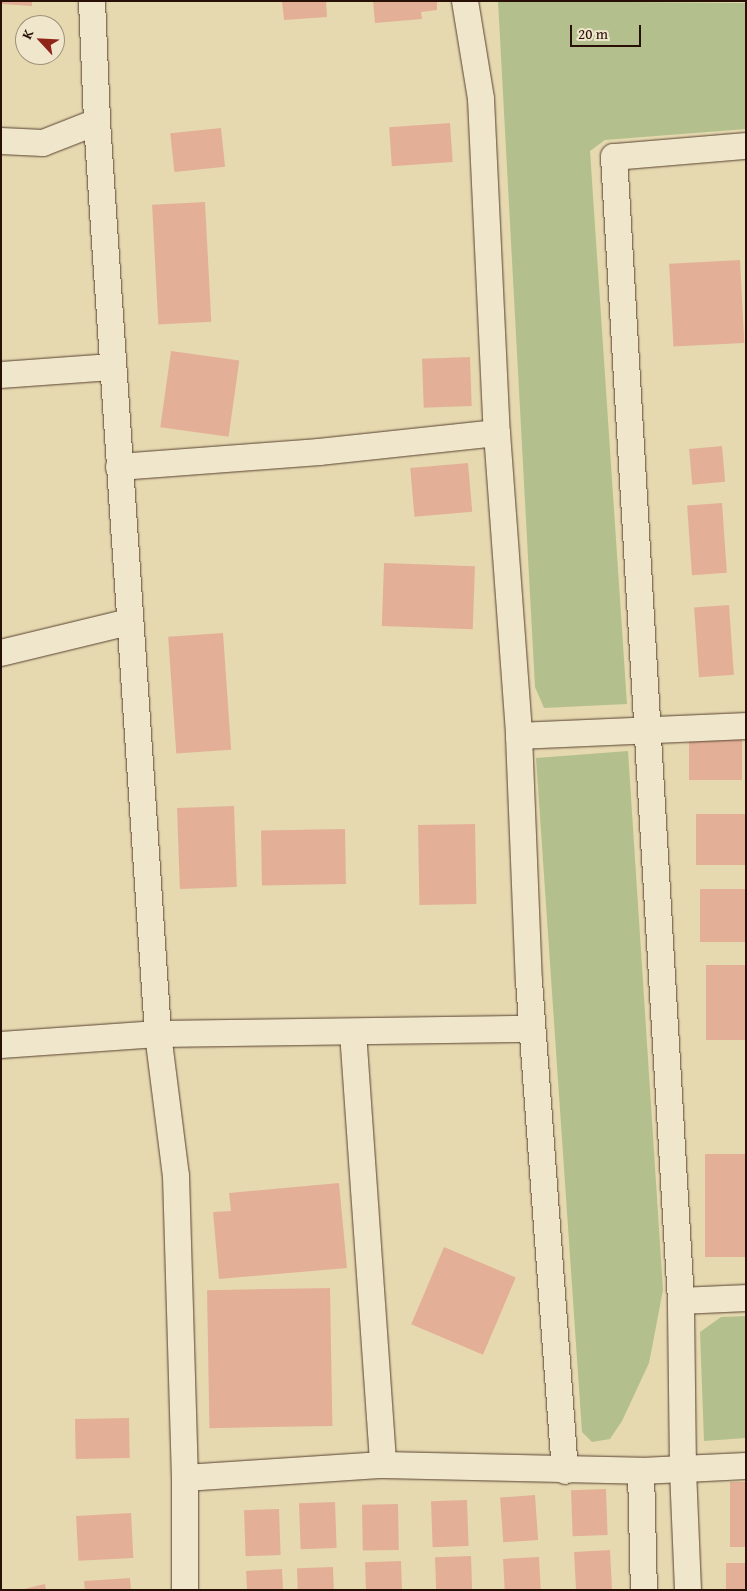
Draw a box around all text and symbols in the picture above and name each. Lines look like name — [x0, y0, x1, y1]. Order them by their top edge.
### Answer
north arrow — [15, 15, 65, 65]
scale bar — [572, 15, 643, 47]
text: 20 m — [578, 23, 608, 44]
text: K — [16, 26, 38, 42]

